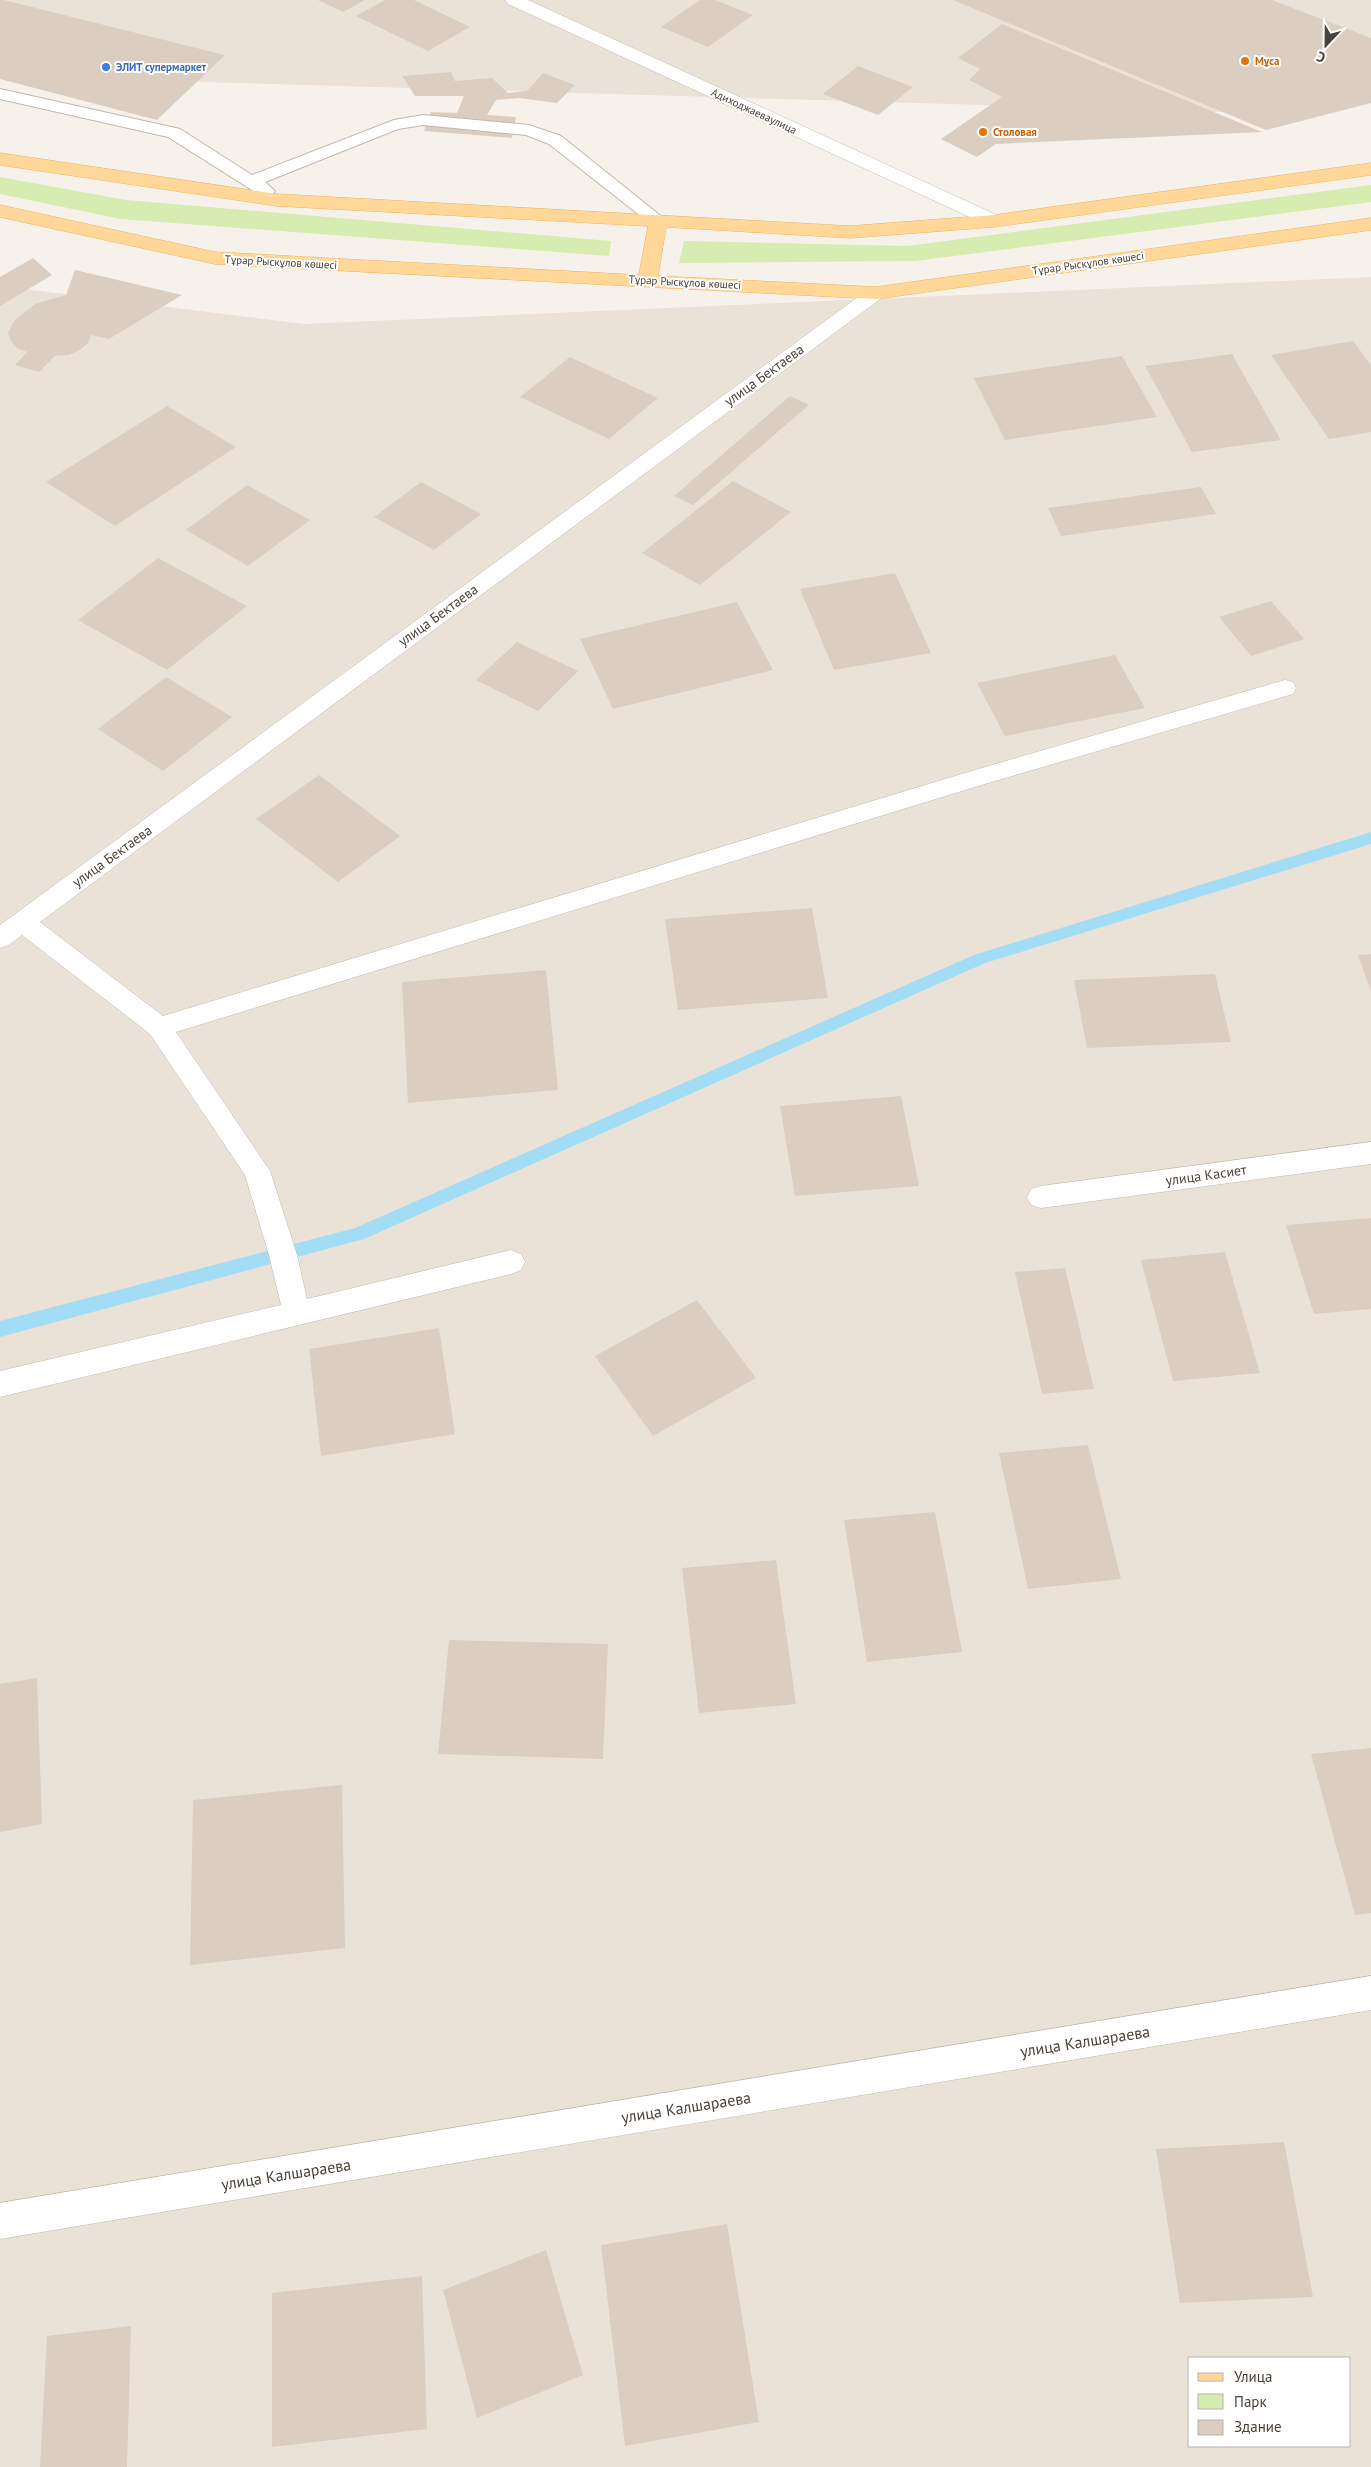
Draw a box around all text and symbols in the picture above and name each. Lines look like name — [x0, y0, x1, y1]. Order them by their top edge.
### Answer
north arrow — [1301, 20, 1351, 70]
text: С — [1314, 47, 1328, 67]
place label: Мұса — [1255, 54, 1279, 68]
marker: Мұса — [1239, 55, 1251, 67]
place label: ЭЛИТ супермаркет — [116, 60, 207, 74]
marker: ЭЛИТ супермаркет — [100, 61, 112, 73]
street label: Адиходжаеваулица — [709, 85, 799, 137]
place label: Столовая — [993, 125, 1037, 139]
marker: Столовая — [977, 126, 989, 138]
street label: Тұрар Рыскұлов көшесі — [1031, 248, 1145, 278]
street label: Тұрар Рыскұлов көшесі — [224, 252, 338, 272]
street label: Тұрар Рыскұлов көшесі — [628, 272, 742, 292]
street label: улица Бектаева — [721, 340, 808, 410]
street label: улица Бектаева — [395, 580, 482, 650]
street label: улица Бектаева — [69, 821, 156, 891]
street label: улица Касиет — [1164, 1160, 1248, 1190]
street label: улица Калшараева — [1019, 2021, 1151, 2061]
street label: улица Калшараева — [620, 2087, 752, 2127]
street label: улица Калшараева — [220, 2154, 352, 2194]
legend — [1188, 2357, 1351, 2447]
text: Улица — [1234, 2367, 1272, 2386]
text: Парк — [1234, 2392, 1267, 2411]
text: Здание — [1234, 2417, 1282, 2436]

